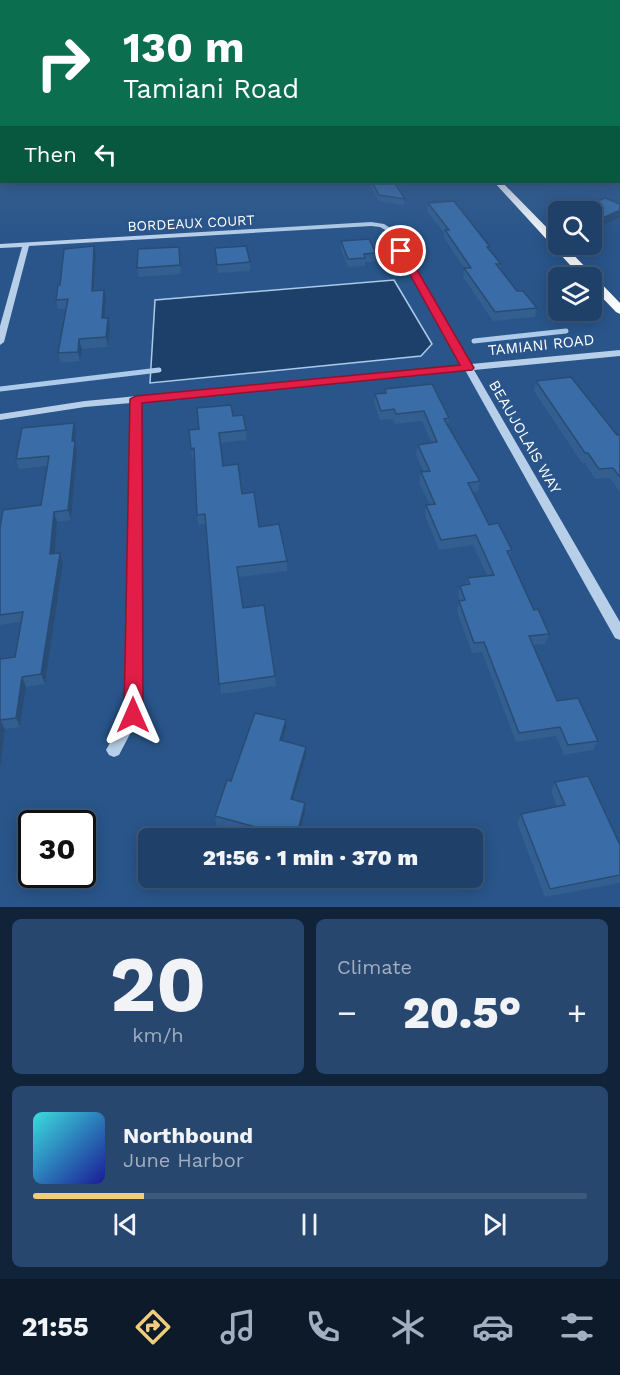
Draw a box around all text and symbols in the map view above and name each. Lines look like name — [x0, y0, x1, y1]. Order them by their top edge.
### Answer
text: 130 m — [123, 23, 245, 72]
icon: right — [24, 24, 102, 102]
text: Tamiani Road — [123, 73, 299, 105]
icon: left — [89, 138, 122, 171]
text: Then — [24, 142, 77, 167]
map controls — [548, 201, 602, 321]
button: search — [548, 201, 602, 255]
street label: BORDEAUX COURT — [127, 212, 256, 234]
pin — [375, 225, 426, 276]
icon: arrive — [384, 234, 417, 267]
button: layers — [548, 267, 602, 321]
street label: TAMIANI ROAD — [487, 330, 595, 360]
street label: BEAUJOLAIS WAY — [485, 377, 565, 497]
position arrow — [101, 683, 165, 747]
speed limit sign: 30 — [18, 810, 96, 888]
text: 21:56 · 1 min · 370 m — [203, 845, 418, 870]
text: 20 — [110, 938, 206, 1030]
text: Climate — [337, 955, 412, 979]
text: 20.5° — [403, 986, 521, 1039]
text: − — [337, 993, 357, 1032]
text: + — [567, 993, 587, 1032]
text: km/h — [132, 1023, 184, 1047]
text: Northbound — [123, 1123, 253, 1148]
text: June Harbor — [123, 1148, 244, 1172]
icon: previous — [109, 1208, 142, 1241]
icon: pause — [293, 1208, 326, 1241]
icon: next — [478, 1208, 511, 1241]
icon: directions — [132, 1306, 174, 1348]
icon: music — [217, 1306, 259, 1348]
icon: phone — [302, 1306, 344, 1348]
icon: climate — [387, 1306, 429, 1348]
icon: car — [472, 1306, 514, 1348]
icon: filters — [556, 1306, 598, 1348]
text: 21:55 — [21, 1311, 89, 1343]

